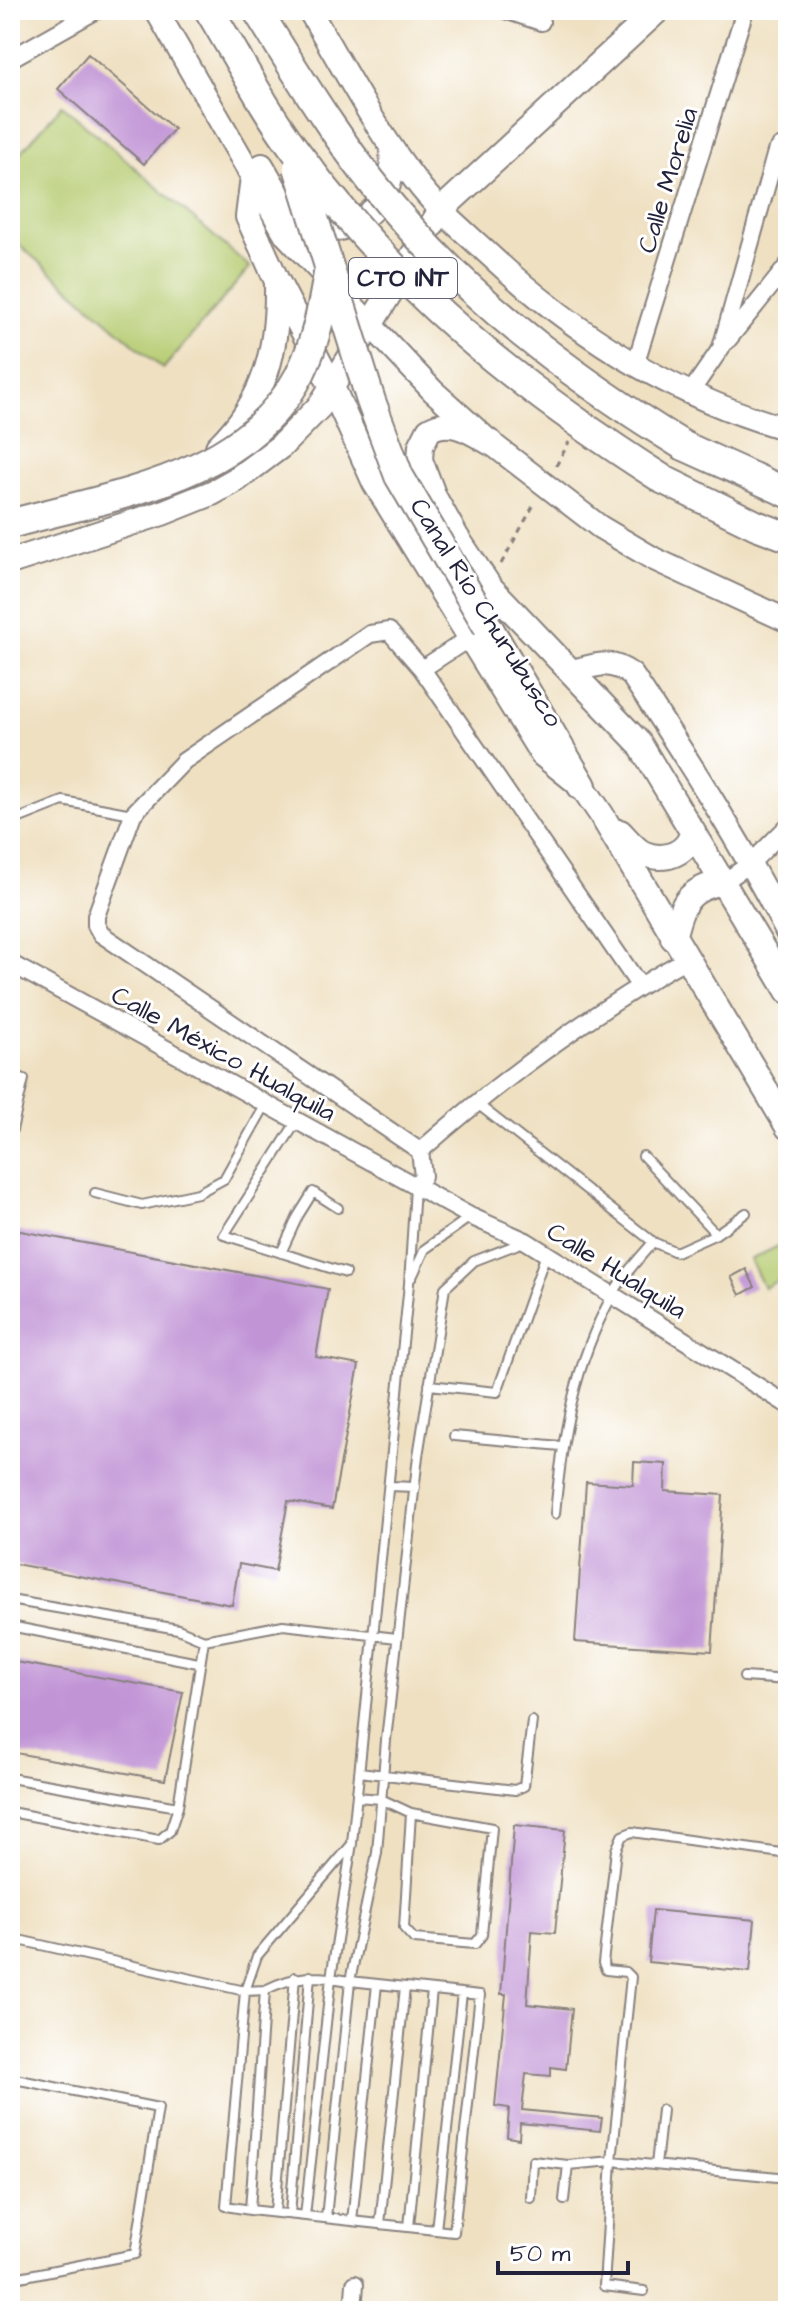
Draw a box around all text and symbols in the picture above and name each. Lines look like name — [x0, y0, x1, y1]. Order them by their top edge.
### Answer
street label: Calle Morelia — [629, 103, 707, 257]
road number: CTO INT — [349, 258, 457, 298]
street label: Canal Río Churubusco — [401, 491, 572, 734]
street label: Calle México Hualquila — [105, 977, 342, 1131]
street label: Calle Hualquila — [540, 1214, 693, 1328]
scale bar — [498, 2225, 628, 2275]
text: 50 m — [510, 2237, 571, 2271]

